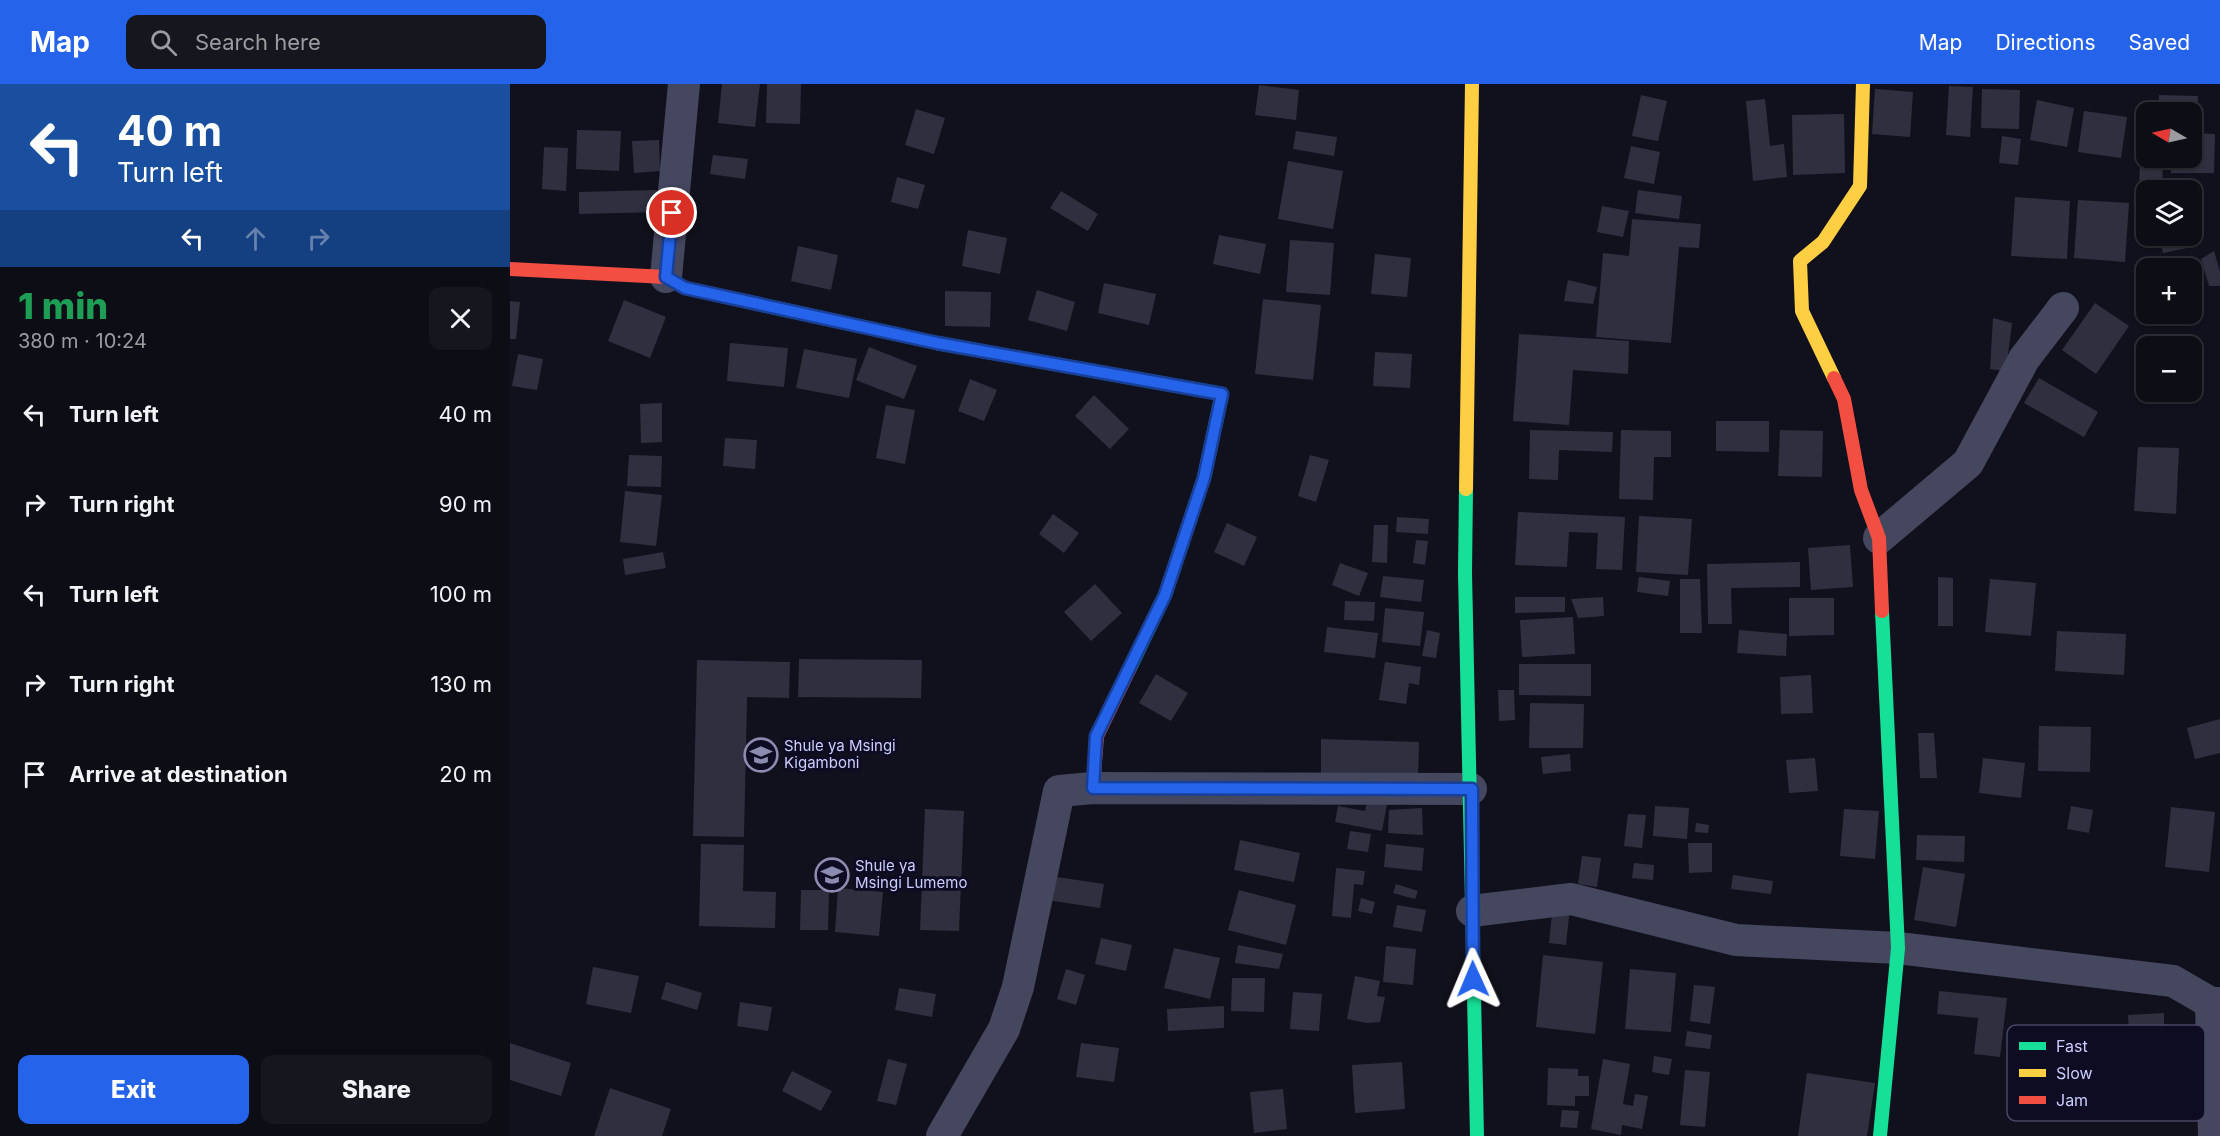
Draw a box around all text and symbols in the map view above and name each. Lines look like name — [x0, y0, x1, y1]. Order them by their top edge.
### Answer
search box — [126, 15, 546, 69]
text: Map — [30, 25, 90, 59]
icon: search — [147, 26, 180, 59]
text: Search here — [195, 29, 321, 55]
text: Map — [1919, 30, 1962, 55]
text: Directions — [1995, 30, 2096, 55]
text: Saved — [2129, 30, 2190, 55]
north arrow — [2136, 102, 2202, 168]
map controls — [2136, 102, 2202, 402]
text: 40 m — [117, 105, 222, 156]
icon: left — [18, 108, 96, 186]
text: Turn left — [117, 156, 223, 189]
button: layers — [2136, 180, 2202, 246]
pin — [646, 187, 697, 238]
icon: arrive — [655, 196, 688, 229]
icon: left — [176, 222, 209, 255]
icon: ahead — [239, 222, 272, 255]
icon: right — [302, 222, 335, 255]
button: + — [2136, 258, 2202, 324]
text: 1 min — [18, 284, 108, 328]
button: close — [429, 287, 492, 350]
text: 380 m · 10:24 — [18, 329, 147, 353]
button: − — [2136, 336, 2202, 402]
icon: left — [18, 398, 51, 431]
text: Turn left — [69, 401, 159, 427]
text: 40 m — [438, 401, 492, 427]
icon: right — [18, 488, 51, 521]
text: Turn right — [69, 491, 175, 517]
text: 90 m — [439, 491, 492, 517]
icon: left — [18, 578, 51, 611]
text: Turn left — [69, 581, 159, 607]
text: 100 m — [430, 581, 492, 607]
icon: right — [18, 668, 51, 701]
text: Turn right — [69, 671, 175, 697]
text: 130 m — [430, 671, 492, 697]
place label: Shule ya Msingi Kigamboni — [784, 736, 896, 772]
school or university icon: Shule ya Msingi Kigamboni — [743, 737, 779, 773]
icon: arrive — [18, 758, 51, 791]
text: Arrive at destination — [69, 761, 288, 787]
text: 20 m — [439, 761, 492, 787]
place label: Shule ya Msingi Lumemo — [855, 856, 967, 892]
school or university icon: Shule ya Msingi Lumemo — [814, 857, 850, 893]
position arrow — [1441, 947, 1505, 1011]
legend — [2007, 1025, 2205, 1121]
text: Fast — [2056, 1036, 2088, 1056]
button: Exit — [18, 1055, 249, 1124]
button: Share — [261, 1055, 492, 1124]
text: Slow — [2056, 1063, 2093, 1083]
text: Jam — [2056, 1090, 2088, 1110]

